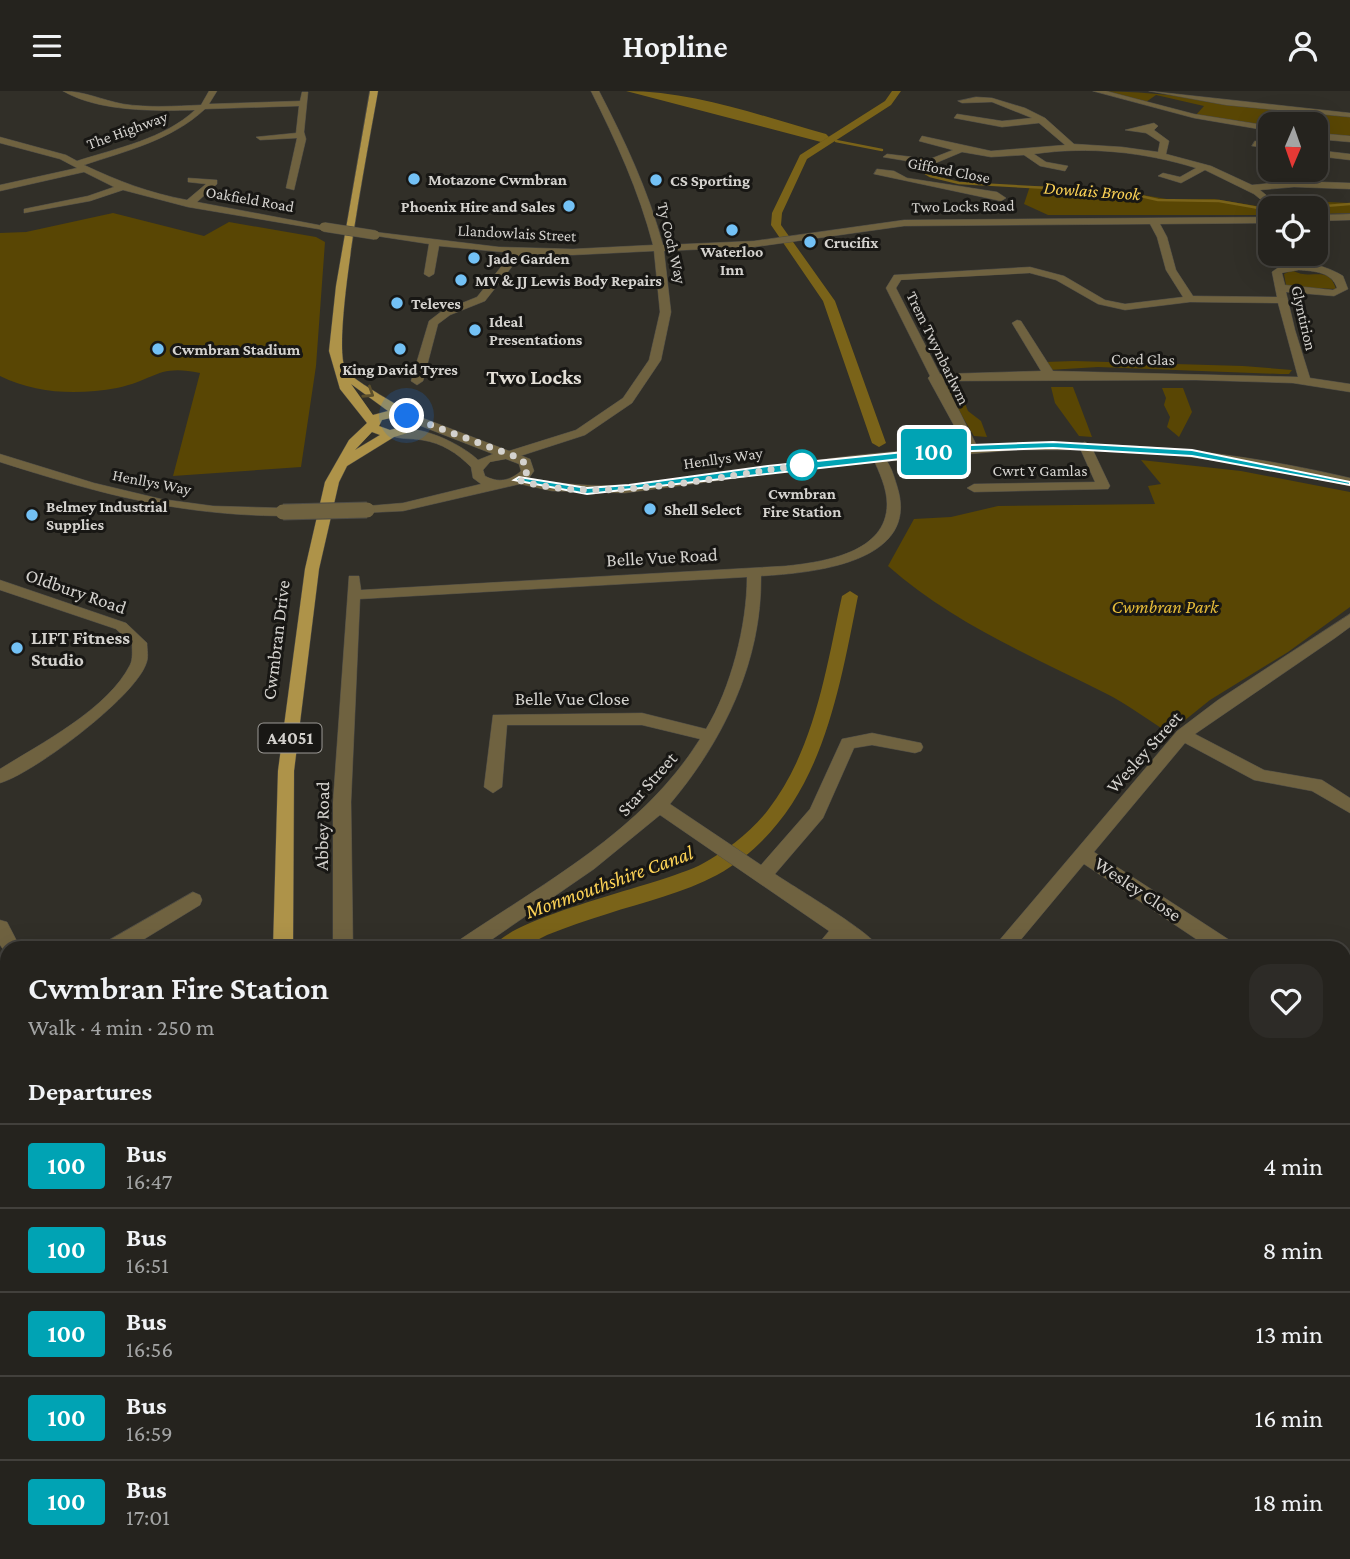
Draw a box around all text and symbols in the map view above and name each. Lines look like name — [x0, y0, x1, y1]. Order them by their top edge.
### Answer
icon: menu — [28, 27, 66, 65]
icon: person — [1284, 27, 1322, 65]
text: Hopline — [622, 28, 728, 64]
street label: The Highway — [84, 107, 171, 153]
north arrow — [1258, 112, 1328, 182]
map controls — [1258, 112, 1328, 266]
street label: Gifford Close — [906, 154, 992, 186]
marker: Motazone Cwmbran — [406, 171, 422, 187]
place label: Motazone Cwmbran — [428, 171, 567, 188]
marker: CS Sporting — [648, 172, 664, 188]
place label: CS Sporting — [670, 172, 750, 189]
water label: Dowlais Brook — [1043, 178, 1142, 204]
street label: Oakfield Road — [205, 183, 296, 215]
button: locate — [1258, 196, 1328, 266]
street label: Two Locks Road — [911, 197, 1015, 215]
place label: Phoenix Hire and Sales — [401, 198, 555, 215]
marker: Phoenix Hire and Sales — [561, 198, 577, 214]
street label: Ty Coch Way — [653, 201, 690, 286]
street label: Llandowlais Street — [457, 221, 577, 245]
marker: Waterloo Inn — [724, 222, 740, 238]
marker: Crucifix — [802, 234, 818, 250]
place label: Crucifix — [824, 234, 879, 251]
place label: Waterloo Inn — [700, 243, 763, 278]
marker: Jade Garden — [466, 250, 482, 266]
place label: Jade Garden — [486, 250, 570, 267]
marker: MV & JJ Lewis Body Repairs — [453, 272, 469, 288]
place label: MV & JJ Lewis Body Repairs — [475, 272, 662, 289]
street label: Glyntirion — [1287, 284, 1320, 353]
street label: Trem Twynbarlwm — [902, 289, 973, 408]
marker: Televes — [389, 295, 405, 311]
place label: Televes — [411, 295, 461, 312]
place label: Ideal Presentations — [489, 313, 583, 348]
marker: Ideal Presentations — [467, 322, 483, 338]
marker: Cwmbran Stadium — [150, 341, 166, 357]
place label: Cwmbran Stadium — [172, 341, 301, 358]
marker: King David Tyres — [392, 341, 408, 357]
street label: Coed Glas — [1111, 350, 1175, 368]
place label: King David Tyres — [342, 361, 458, 378]
district label: Two Locks — [486, 365, 582, 389]
one-way arrow — [361, 385, 374, 398]
your location — [389, 398, 424, 433]
line badge: 100 — [894, 429, 974, 475]
text: 100 — [915, 438, 953, 465]
street label: Henllys Way — [682, 444, 764, 473]
marker: Cwmbran Fire Station — [787, 450, 817, 480]
street label: Cwrt Y Gamlas — [993, 462, 1087, 479]
street label: Henllys Way — [111, 466, 193, 499]
place label: Cwmbran Fire Station — [763, 485, 841, 520]
place label: Belmey Industrial Supplies — [46, 498, 168, 533]
marker: Shell Select — [642, 501, 658, 517]
place label: Shell Select — [664, 501, 742, 518]
marker: Belmey Industrial Supplies — [24, 507, 40, 523]
street label: Belle Vue Road — [606, 544, 718, 570]
street label: Oldbury Road — [23, 564, 129, 618]
street label: Cwmbran Drive — [258, 579, 294, 701]
park label: Cwmbran Park — [1112, 596, 1219, 617]
place label: LIFT Fitness Studio — [31, 627, 130, 670]
marker: LIFT Fitness Studio — [9, 640, 25, 656]
street label: Belle Vue Close — [515, 688, 629, 709]
street label: Wesley Street — [1102, 706, 1187, 797]
road number: A4051 — [258, 723, 322, 753]
street label: Star Street — [613, 747, 682, 820]
street label: Abbey Road — [311, 781, 333, 871]
water label: Monmouthshire Canal — [521, 840, 697, 924]
street label: Wesley Close — [1091, 852, 1185, 926]
button: heart — [1249, 964, 1323, 1038]
text: Cwmbran Fire Station — [28, 969, 329, 1006]
text: Walk · 4 min · 250 m — [28, 1014, 215, 1040]
text: Departures — [28, 1077, 152, 1106]
text: Bus — [126, 1139, 167, 1168]
text: 100 — [47, 1152, 86, 1179]
text: 4 min — [1263, 1152, 1323, 1181]
text: 16:47 — [126, 1168, 172, 1194]
text: Bus — [126, 1223, 167, 1252]
text: 100 — [47, 1236, 86, 1263]
text: 8 min — [1262, 1236, 1323, 1265]
text: 16:51 — [126, 1252, 169, 1278]
text: Bus — [126, 1307, 167, 1336]
text: 100 — [47, 1320, 86, 1347]
text: 13 min — [1255, 1320, 1323, 1349]
text: 16:56 — [126, 1336, 173, 1362]
text: Bus — [126, 1391, 167, 1420]
text: 100 — [47, 1404, 86, 1431]
text: 16 min — [1255, 1404, 1323, 1433]
text: 16:59 — [126, 1420, 173, 1446]
text: Bus — [126, 1475, 167, 1504]
text: 100 — [47, 1488, 86, 1515]
text: 18 min — [1254, 1488, 1323, 1517]
text: 17:01 — [126, 1504, 170, 1530]

